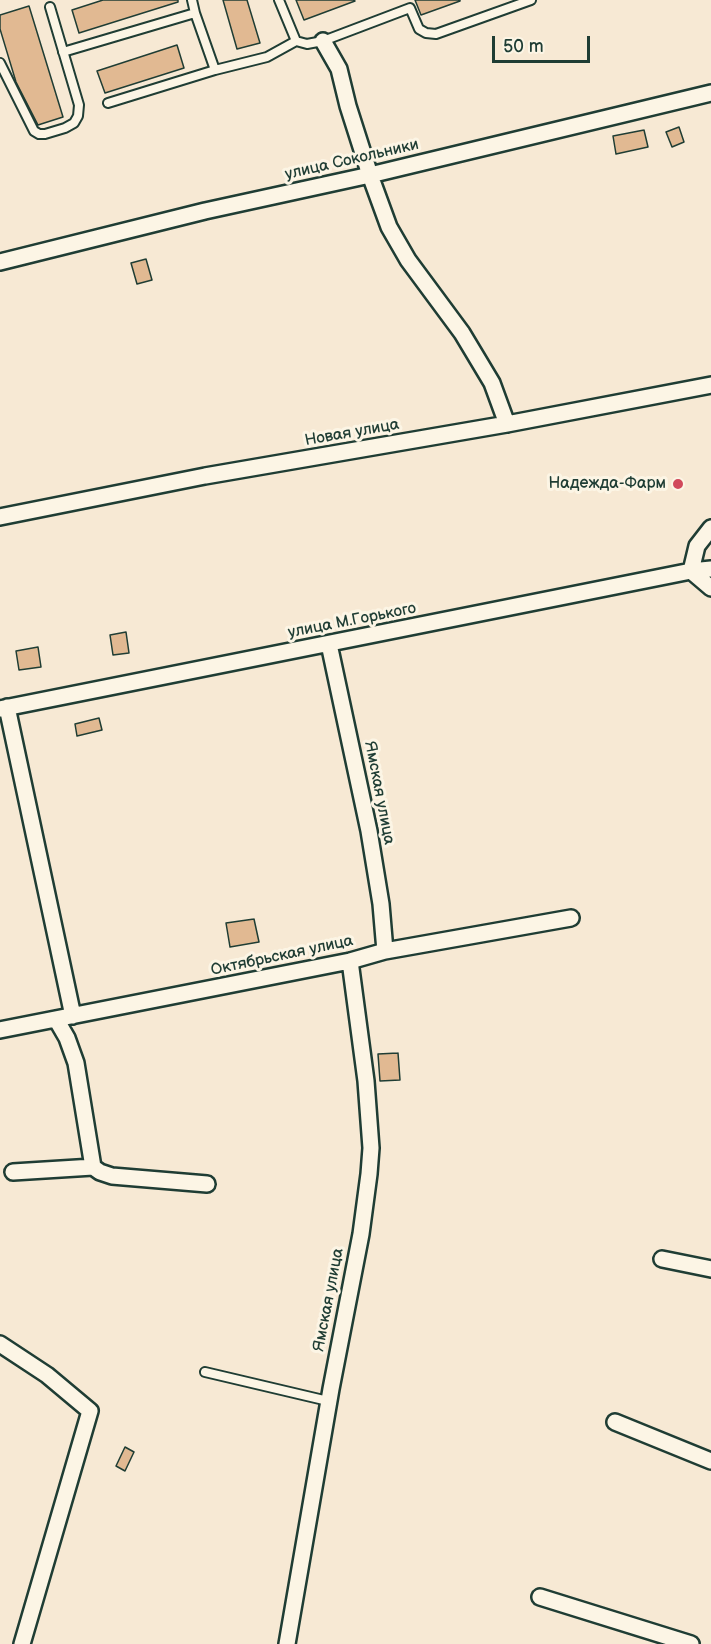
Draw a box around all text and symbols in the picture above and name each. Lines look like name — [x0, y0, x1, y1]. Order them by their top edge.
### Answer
scale bar — [495, 24, 592, 62]
text: 50 m — [503, 36, 544, 57]
street label: улица Сокольники — [283, 135, 421, 185]
street label: Новая улица — [303, 415, 401, 451]
place label: Надежда-Фарм — [548, 474, 666, 494]
marker: Надежда-Фарм — [671, 477, 685, 491]
street label: улица М.Горького — [286, 599, 418, 643]
street label: Ямская улица — [360, 740, 398, 846]
street label: Октябрьская улица — [209, 932, 355, 980]
street label: Ямская улица — [310, 1247, 348, 1353]

